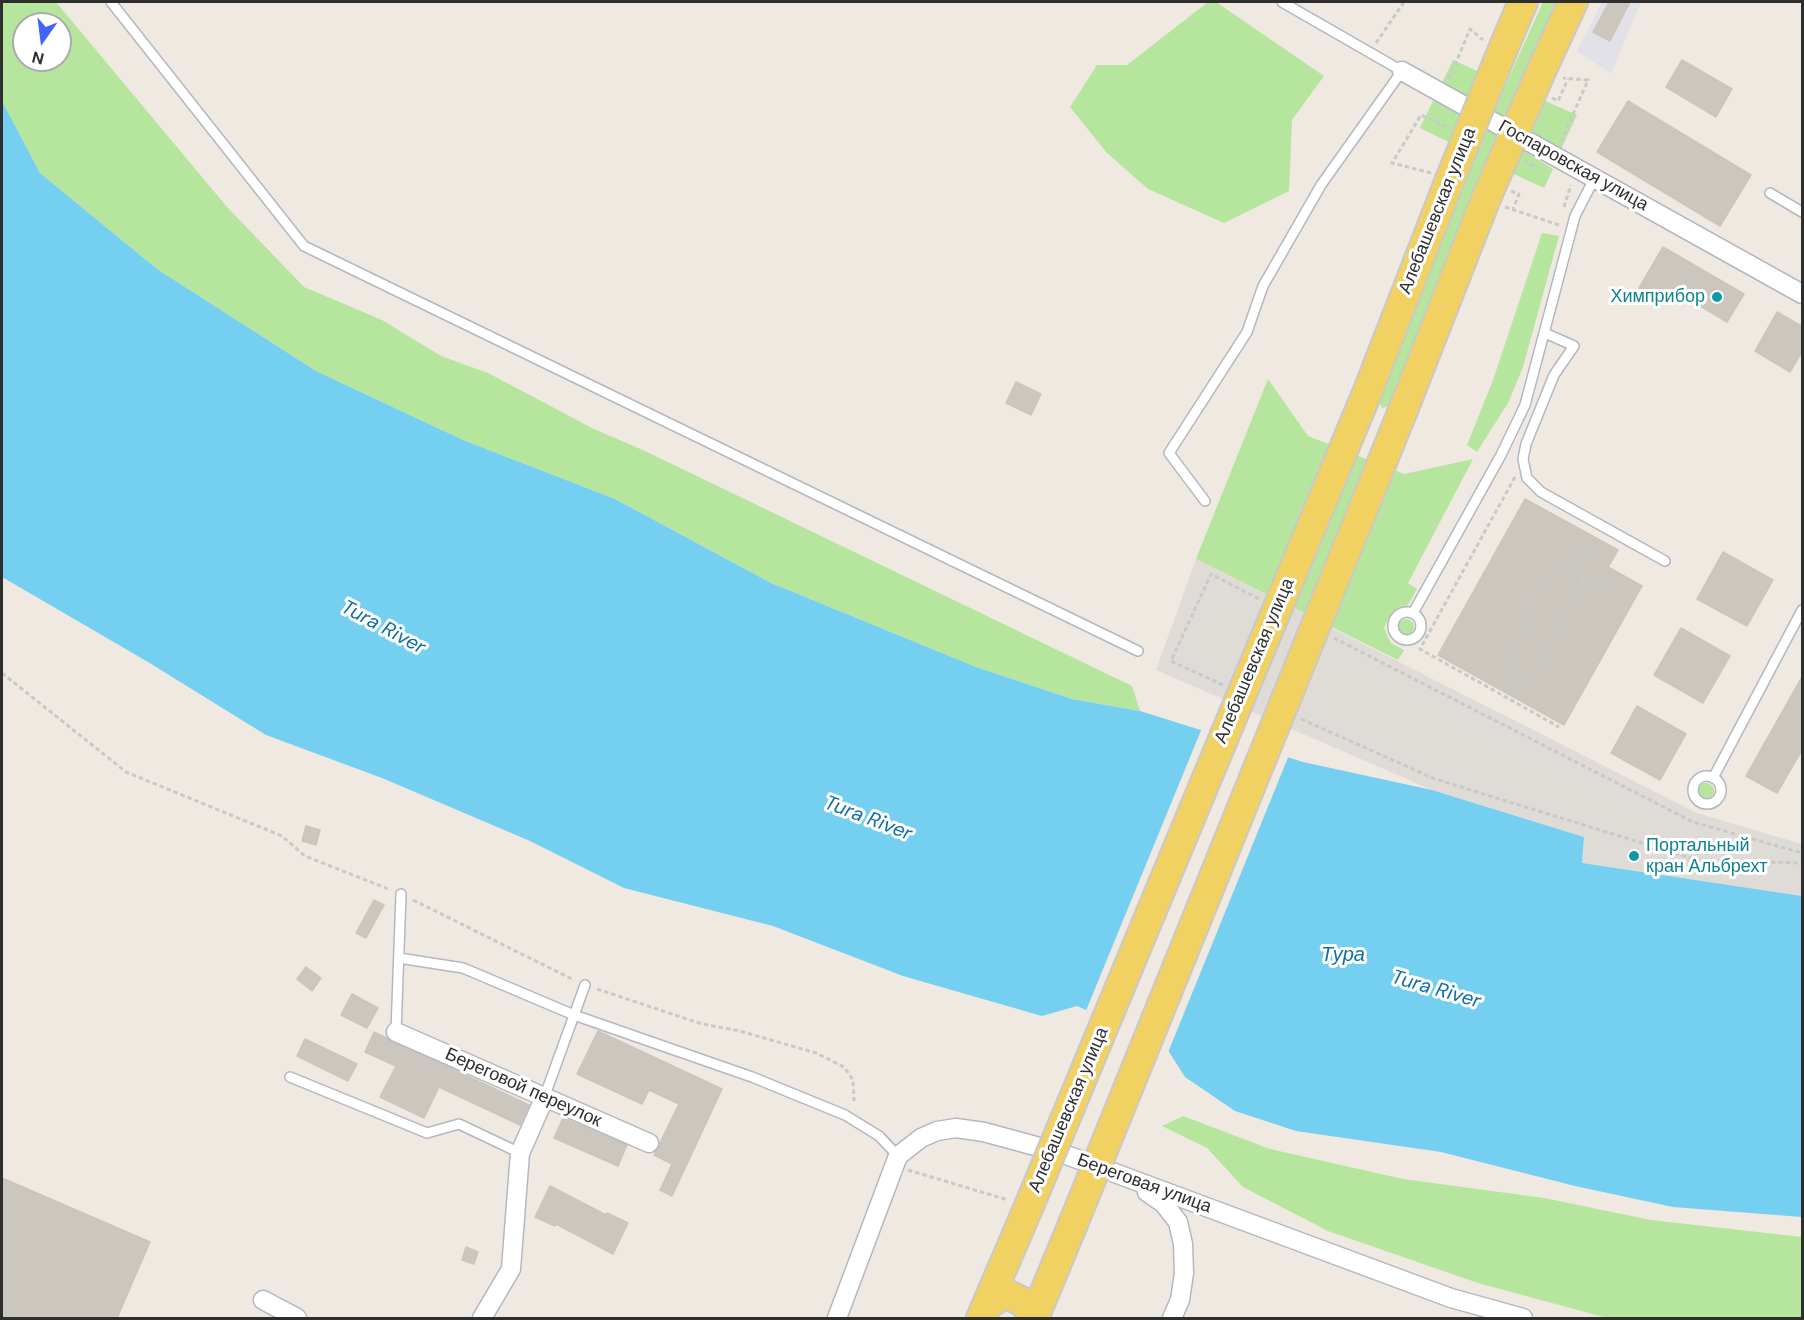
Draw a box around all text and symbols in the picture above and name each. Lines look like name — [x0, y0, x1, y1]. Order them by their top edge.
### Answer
north arrow — [12, 12, 72, 72]
text: N — [30, 46, 46, 70]
street label: Госпаровская улица — [1494, 116, 1652, 216]
street label: Алебашевская улица — [1395, 125, 1481, 297]
place label: Химприбор — [1610, 286, 1705, 308]
marker: Химприбор — [1710, 290, 1724, 304]
street label: Алебашевская улица — [1210, 575, 1300, 747]
water label: Tura River — [337, 596, 429, 660]
water label: Tura River — [821, 791, 915, 847]
place label: Портальный кран Альбрехт — [1646, 835, 1767, 878]
marker: Портальный кран Альбрехт — [1627, 849, 1641, 863]
water label: Тура — [1321, 944, 1365, 968]
water label: Tura River — [1389, 966, 1483, 1014]
street label: Алебашевская улица — [1024, 1024, 1114, 1196]
street label: Береговой переулок — [441, 1044, 605, 1132]
street label: Береговая улица — [1074, 1150, 1214, 1218]

